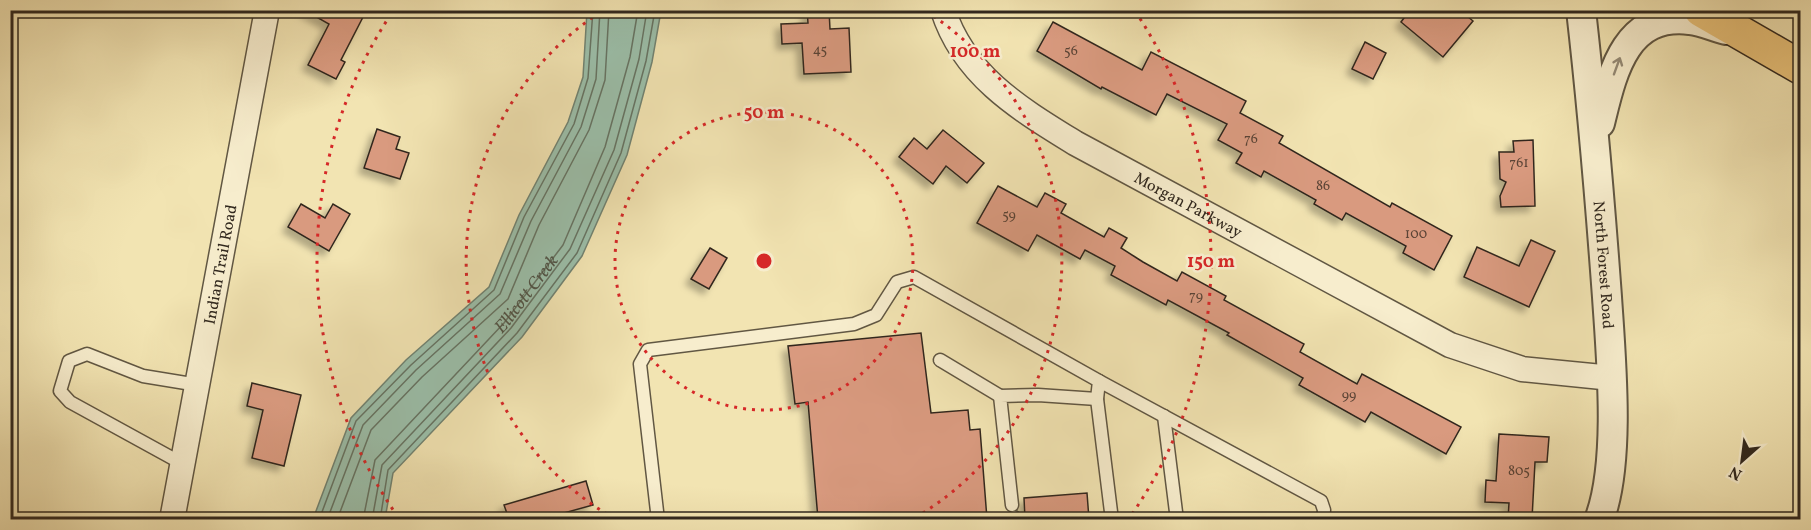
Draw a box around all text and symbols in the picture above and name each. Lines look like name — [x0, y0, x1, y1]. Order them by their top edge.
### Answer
text: 100 m — [950, 40, 1000, 65]
house number: 45 — [813, 41, 827, 60]
house number: 56 — [1064, 42, 1078, 61]
one-way arrow — [1612, 57, 1623, 76]
text: 50 m — [744, 101, 784, 126]
house number: 76 — [1244, 130, 1258, 149]
house number: 761 — [1509, 154, 1529, 173]
street label: Morgan Parkway — [1130, 168, 1246, 244]
house number: 86 — [1316, 177, 1330, 196]
street label: North Forest Road — [1587, 200, 1618, 330]
street label: Indian Trail Road — [200, 203, 244, 327]
house number: 59 — [1002, 206, 1016, 225]
house number: 100 — [1405, 225, 1427, 244]
water label: Ellicott Creek — [489, 250, 565, 340]
text: 150 m — [1187, 250, 1235, 275]
centre of rings — [754, 251, 774, 271]
house number: 79 — [1189, 287, 1203, 306]
house number: 99 — [1342, 386, 1356, 405]
north arrow — [1712, 431, 1772, 491]
text: N — [1725, 460, 1746, 485]
house number: 805 — [1508, 462, 1530, 481]

